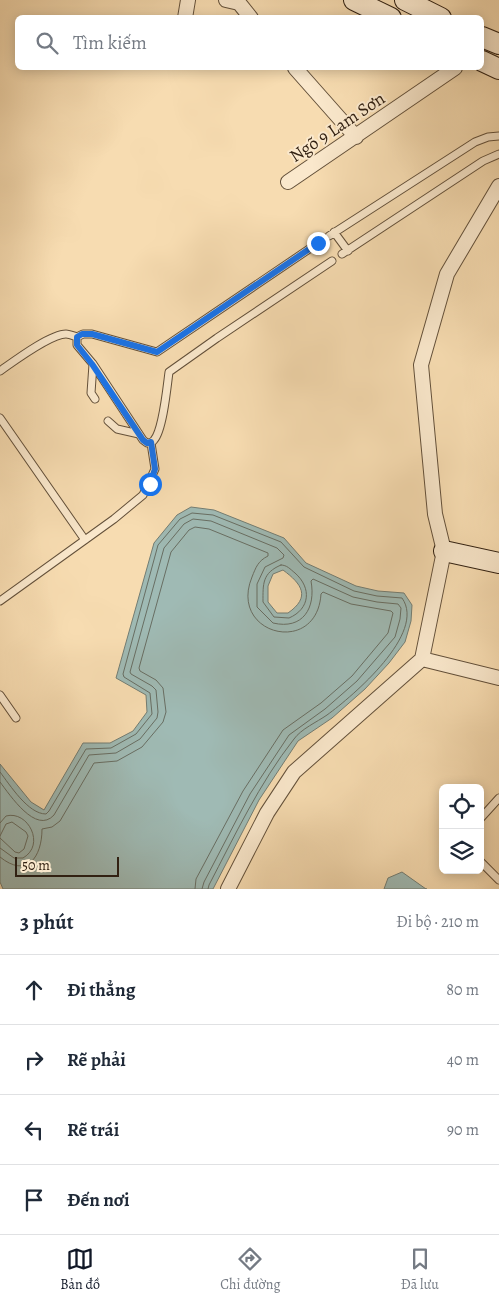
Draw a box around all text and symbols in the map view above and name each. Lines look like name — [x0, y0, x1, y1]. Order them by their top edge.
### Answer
search box — [15, 15, 484, 70]
icon: search — [33, 29, 61, 57]
text: Tìm kiếm — [73, 30, 147, 56]
street label: Ngõ 9 Lam Sơn — [285, 86, 390, 168]
route end — [307, 232, 330, 255]
route start — [139, 473, 162, 496]
map controls — [439, 784, 484, 874]
button: locate — [439, 784, 484, 829]
button: layers — [439, 829, 484, 874]
scale bar — [15, 854, 119, 877]
text: 50 m — [22, 856, 50, 875]
text: 3 phút — [20, 908, 74, 936]
text: Đi bộ · 210 m — [396, 911, 479, 933]
icon: ahead — [20, 976, 48, 1004]
text: Đi thẳng — [67, 977, 135, 1003]
text: 80 m — [446, 979, 479, 1001]
icon: right — [20, 1046, 48, 1074]
text: Rẽ phải — [67, 1047, 126, 1073]
text: 40 m — [447, 1049, 479, 1071]
icon: left — [20, 1116, 48, 1144]
text: Rẽ trái — [67, 1117, 119, 1143]
text: 90 m — [447, 1119, 479, 1141]
icon: arrive — [20, 1186, 48, 1214]
text: Đến nơi — [67, 1187, 129, 1213]
tab: Bản đồ — [60, 1245, 100, 1294]
tab: Chỉ đường — [220, 1245, 280, 1294]
tab: Đã lưu — [401, 1245, 439, 1294]

